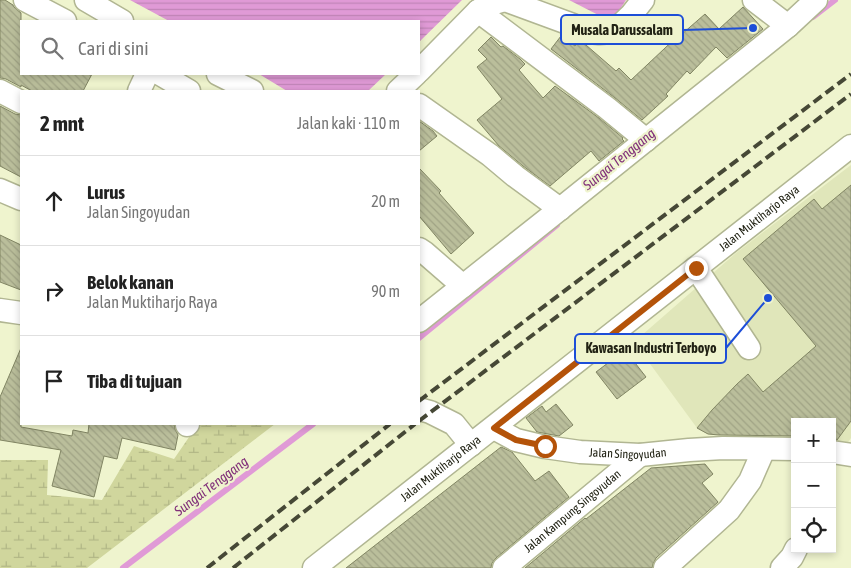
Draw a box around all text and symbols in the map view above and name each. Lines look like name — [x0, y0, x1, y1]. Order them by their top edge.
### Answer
callout: Musala Darussalam — [561, 15, 683, 44]
search box — [20, 20, 420, 75]
text: Musala Darussalam — [571, 22, 673, 38]
icon: search — [38, 34, 66, 62]
text: Cari di sini — [78, 37, 149, 59]
text: 2 mnt — [40, 111, 84, 135]
text: Jalan kaki · 110 m — [297, 114, 400, 132]
water label: Sungai Tenggang — [579, 125, 658, 194]
text: Lurus — [87, 181, 125, 203]
street label: Jalan Muktiharjo Raya — [716, 182, 802, 254]
icon: ahead — [40, 187, 68, 215]
text: 20 m — [371, 192, 400, 210]
text: Jalan Singoyudan — [87, 203, 190, 221]
route end — [685, 257, 708, 280]
text: Belok kanan — [87, 271, 174, 293]
icon: right — [40, 277, 68, 305]
text: 90 m — [371, 282, 400, 300]
text: Jalan Muktiharjo Raya — [87, 293, 218, 311]
callout: Kawasan Industri Terboyo — [575, 334, 726, 363]
text: Kawasan Industri Terboyo — [585, 340, 717, 356]
icon: arrive — [40, 367, 68, 395]
text: Tiba di tujuan — [87, 370, 182, 392]
map controls — [791, 418, 836, 553]
button: + — [791, 418, 836, 463]
street label: Jalan Muktiharjo Raya — [398, 433, 483, 504]
route start — [534, 435, 557, 458]
street label: Jalan Singoyudan — [589, 445, 667, 462]
water label: Sungai Tenggang — [170, 453, 251, 520]
button: − — [791, 463, 836, 508]
street label: Jalan Kampung Singoyudan — [521, 467, 624, 555]
button: locate — [791, 508, 836, 553]

